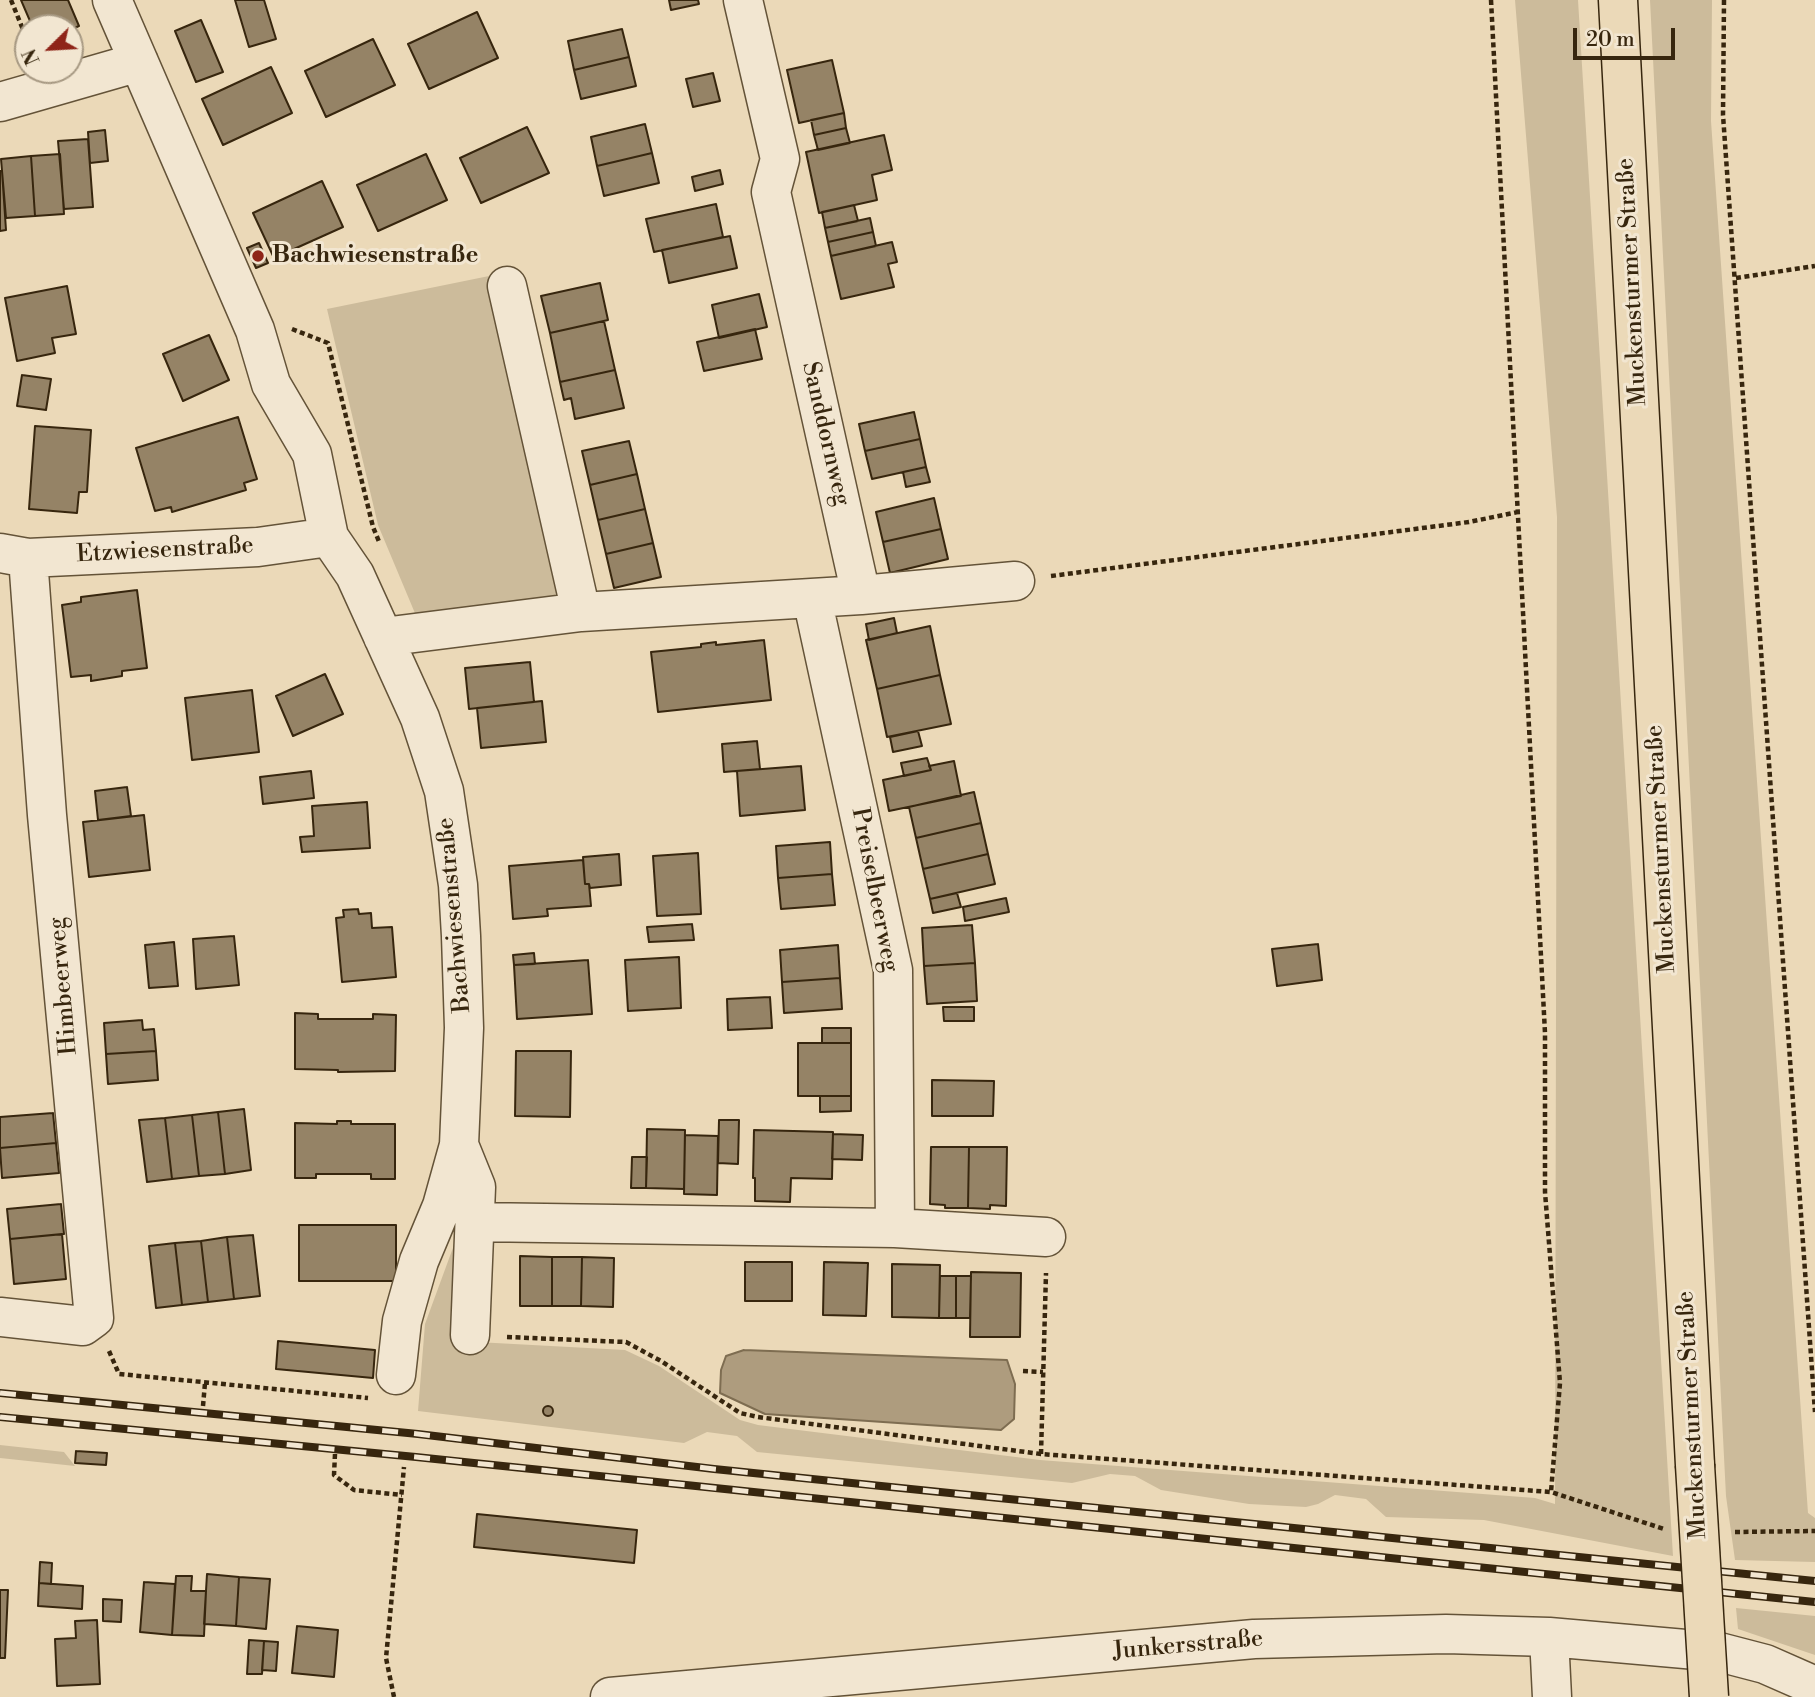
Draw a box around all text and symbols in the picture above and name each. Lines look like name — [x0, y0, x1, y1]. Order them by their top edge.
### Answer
north arrow — [14, 14, 84, 84]
scale bar — [1577, 14, 1678, 58]
text: 20 m — [1586, 27, 1635, 53]
text: N — [18, 45, 46, 68]
street label: Muckensturmer Straße — [1612, 157, 1654, 407]
place label: Bachwiesenstraße — [272, 242, 478, 270]
marker: Bachwiesenstraße — [250, 248, 266, 264]
street label: Sanddornweg — [794, 359, 856, 509]
street label: Etzwiesenstraße — [76, 532, 254, 570]
street label: Muckensturmer Straße — [1641, 724, 1683, 974]
street label: Preiselbeerweg — [844, 806, 904, 974]
street label: Bachwiesenstraße — [432, 816, 478, 1014]
street label: Himbeerweg — [44, 916, 84, 1056]
street label: Muckensturmer Straße — [1672, 1290, 1714, 1540]
street label: Junkersstraße — [1112, 1625, 1264, 1667]

